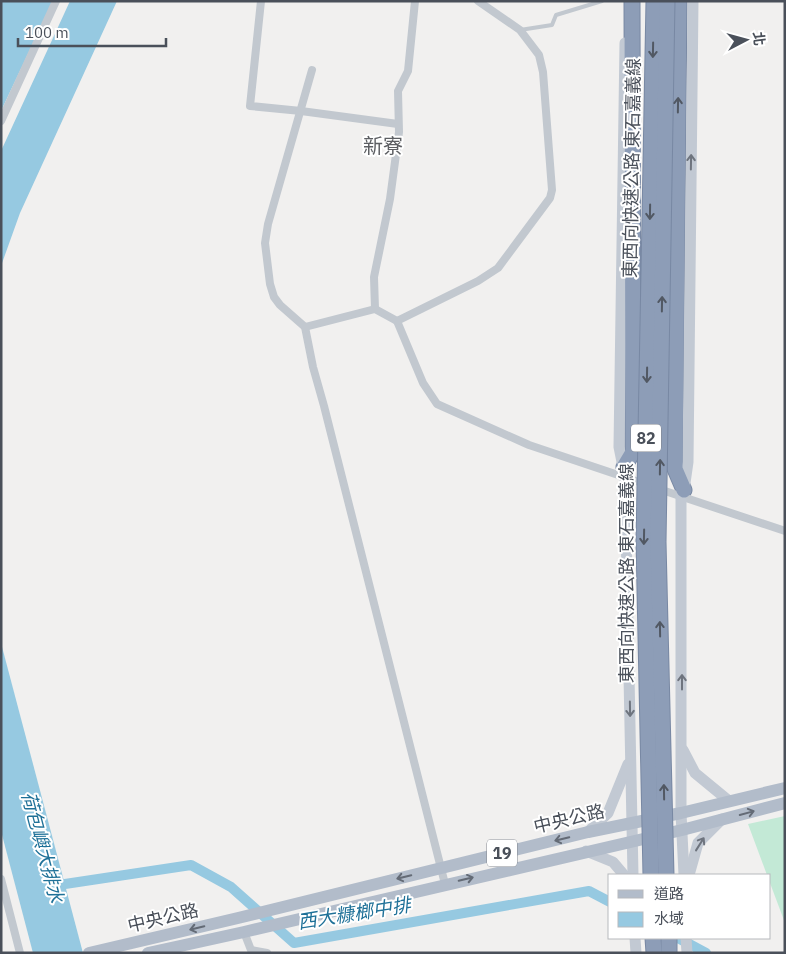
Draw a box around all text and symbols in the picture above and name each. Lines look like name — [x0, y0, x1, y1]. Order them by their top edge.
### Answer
scale bar — [18, 15, 165, 47]
north arrow — [721, 15, 771, 65]
text: 100 m — [25, 23, 69, 42]
text: 北 — [749, 31, 769, 47]
one-way arrow — [648, 42, 658, 58]
street label: 東西向快速公路 東石嘉義線 — [618, 58, 645, 278]
one-way arrow — [673, 97, 682, 113]
district label: 新寮 — [363, 132, 403, 159]
one-way arrow — [687, 154, 696, 170]
one-way arrow — [645, 204, 655, 220]
one-way arrow — [658, 296, 667, 312]
one-way arrow — [642, 366, 652, 383]
road number: 82 — [631, 424, 661, 452]
one-way arrow — [655, 459, 664, 475]
street label: 東西向快速公路 東石嘉義線 — [615, 463, 638, 683]
one-way arrow — [639, 529, 649, 545]
one-way arrow — [655, 621, 665, 638]
one-way arrow — [677, 674, 687, 690]
one-way arrow — [625, 700, 635, 716]
one-way arrow — [659, 784, 669, 800]
water label: 荷包嶼大排水 — [17, 789, 70, 906]
street label: 中央公路 — [531, 799, 607, 838]
one-way arrow — [738, 808, 754, 817]
one-way arrow — [555, 834, 571, 844]
one-way arrow — [694, 837, 705, 851]
road number: 19 — [487, 840, 517, 866]
one-way arrow — [397, 873, 413, 882]
one-way arrow — [457, 874, 473, 883]
legend — [608, 874, 771, 939]
text: 道路 — [654, 884, 684, 903]
water label: 西大糠榔中排 — [296, 892, 415, 934]
street label: 中央公路 — [125, 898, 201, 937]
text: 水域 — [654, 909, 684, 928]
one-way arrow — [189, 924, 205, 933]

